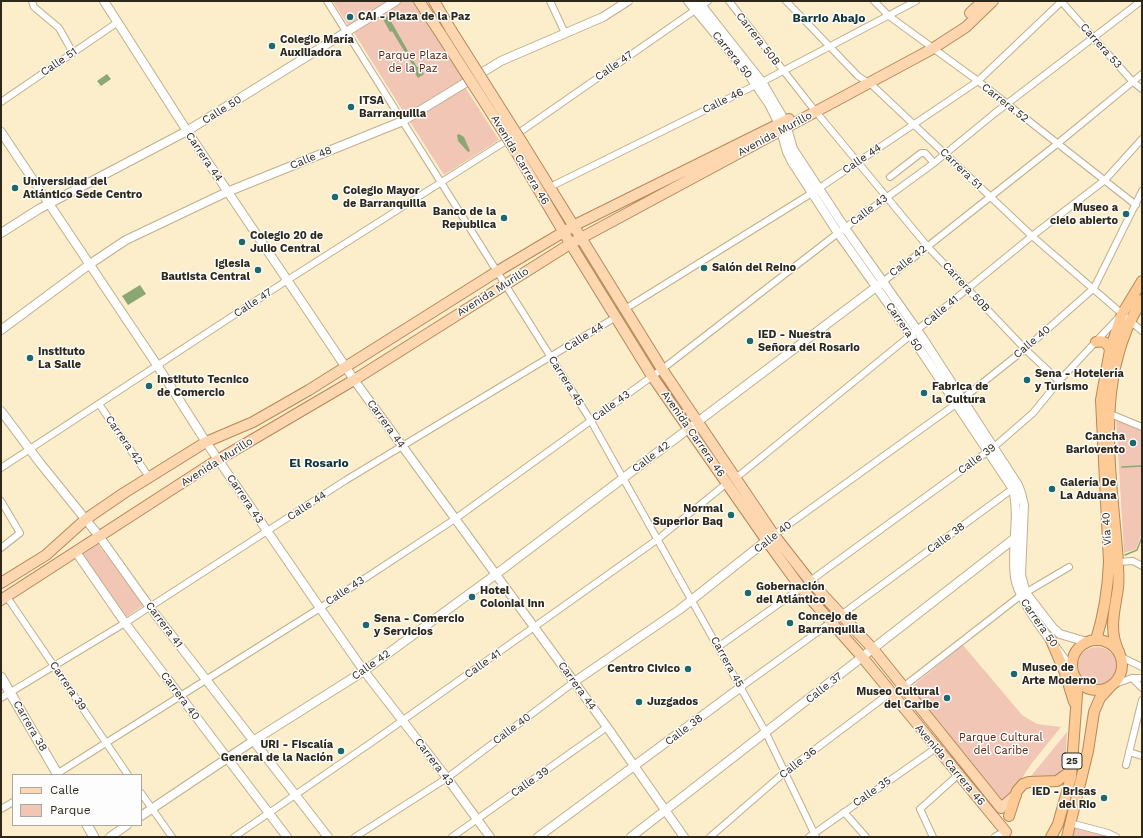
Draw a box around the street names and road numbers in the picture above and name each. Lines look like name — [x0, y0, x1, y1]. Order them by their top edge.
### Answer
street label: Carrera 50B — [733, 10, 783, 68]
street label: Carrera 53 — [1077, 21, 1125, 71]
street label: Carrera 50 — [709, 29, 755, 81]
street label: Calle 51 — [38, 45, 80, 79]
street label: Calle 47 — [593, 48, 635, 84]
street label: Carrera 52 — [979, 81, 1031, 125]
street label: Calle 46 — [700, 85, 746, 117]
street label: Calle 50 — [200, 93, 244, 127]
street label: Avenida Murillo — [736, 109, 814, 159]
street label: Avenida Carrera 46 — [488, 113, 552, 207]
street label: Carrera 44 — [183, 130, 225, 184]
street label: Calle 44 — [840, 141, 884, 177]
street label: Calle 48 — [288, 144, 334, 172]
street label: Carrera 51 — [937, 146, 985, 192]
street label: Calle 43 — [848, 192, 890, 228]
street label: Calle 42 — [887, 242, 929, 280]
street label: Carrera 50B — [939, 259, 993, 315]
street label: Avenida Murillo — [455, 265, 531, 319]
street label: Calle 47 — [231, 286, 275, 320]
street label: Calle 41 — [921, 293, 961, 329]
street label: Carrera 50 — [883, 300, 925, 354]
street label: Calle 44 — [562, 320, 606, 354]
street label: Calle 40 — [1011, 323, 1053, 361]
street label: Carrera 45 — [545, 354, 587, 408]
street label: Calle 43 — [589, 388, 633, 424]
street label: Avenida Carrera 46 — [658, 388, 728, 480]
street label: Carrera 44 — [364, 397, 408, 451]
street label: Carrera 42 — [102, 413, 146, 467]
street label: Avenida Murillo — [179, 435, 255, 489]
street label: Calle 42 — [630, 439, 672, 475]
street label: Calle 39 — [955, 441, 999, 477]
street label: Carrera 43 — [224, 472, 266, 526]
street label: Calle 44 — [285, 488, 329, 524]
street label: Vía 40 — [1100, 512, 1114, 546]
street label: Calle 40 — [752, 518, 794, 556]
street label: Calle 38 — [924, 520, 968, 556]
street label: Calle 43 — [323, 574, 367, 608]
street label: Carrera 50 — [1017, 596, 1061, 650]
street label: Carrera 41 — [142, 599, 186, 651]
street label: Carrera 45 — [708, 634, 746, 690]
street label: Calle 42 — [349, 647, 393, 683]
street label: Calle 41 — [462, 647, 504, 681]
street label: Carrera 39 — [47, 659, 89, 713]
street label: Carrera 44 — [555, 659, 599, 713]
street label: Carrera 40 — [158, 669, 202, 723]
street label: Calle 37 — [803, 670, 845, 706]
street label: Carrera 38 — [10, 698, 50, 754]
street label: Calle 40 — [490, 710, 534, 748]
street label: Calle 38 — [663, 712, 705, 748]
street label: Avenida Carrera 46 — [912, 722, 988, 808]
street label: Carrera 43 — [412, 736, 456, 788]
street label: Calle 36 — [777, 744, 819, 782]
road number: 25 — [1062, 753, 1082, 769]
street label: Calle 39 — [508, 764, 552, 800]
street label: Calle 35 — [850, 774, 894, 810]

